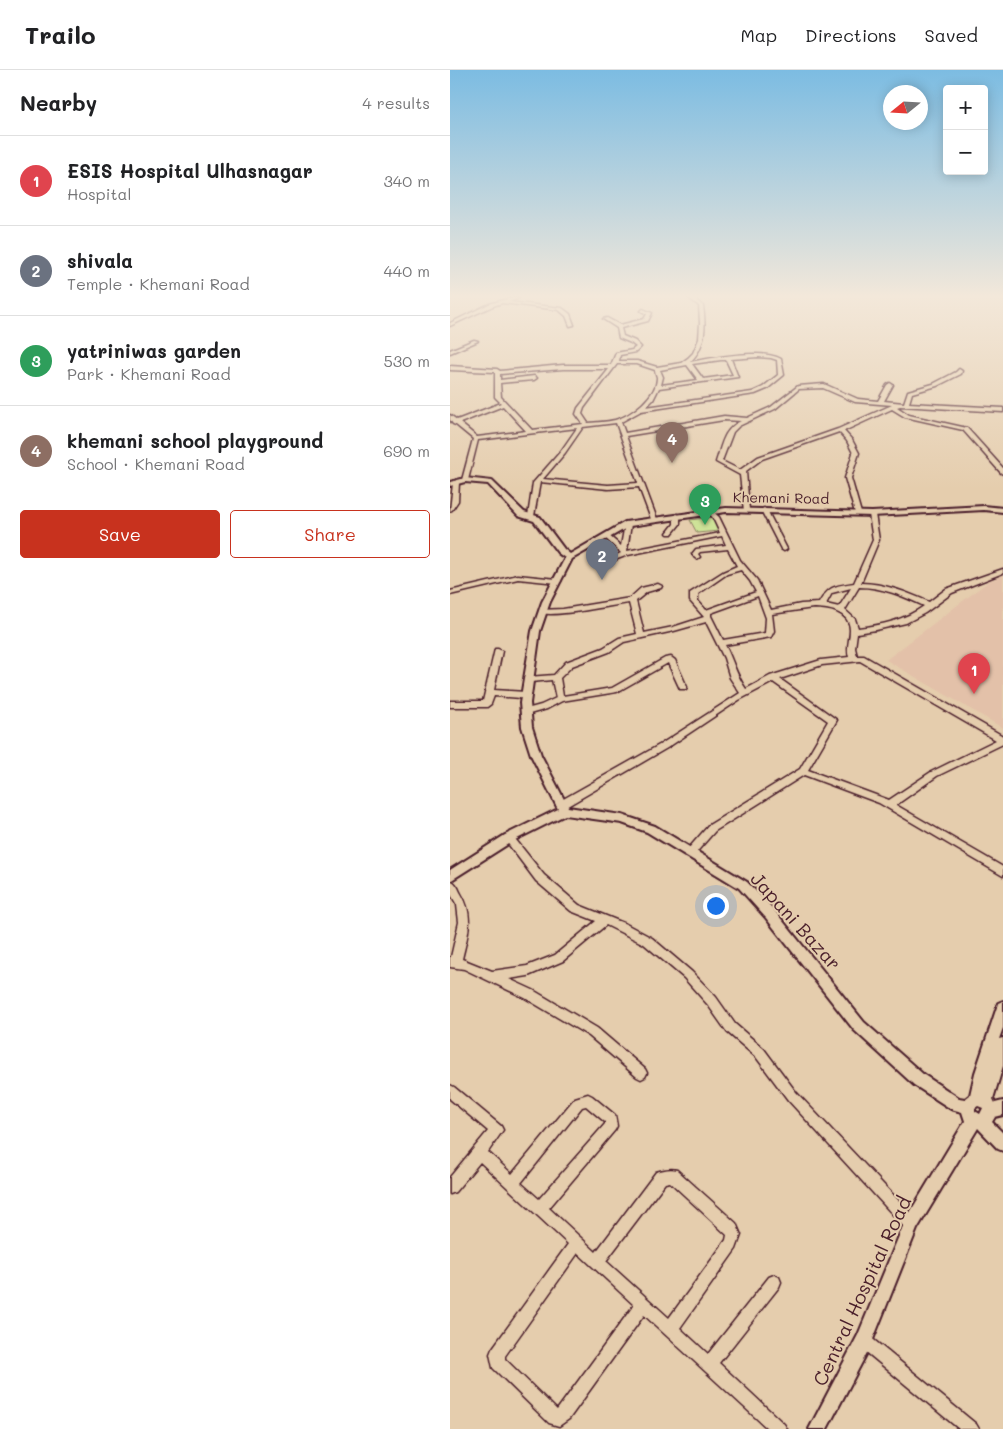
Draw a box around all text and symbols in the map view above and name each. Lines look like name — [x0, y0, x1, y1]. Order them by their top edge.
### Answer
text: Trailo — [25, 19, 96, 50]
text: Map — [740, 23, 777, 47]
text: Directions — [805, 23, 897, 47]
text: Saved — [925, 23, 978, 47]
north arrow — [883, 85, 928, 130]
map controls — [943, 85, 988, 175]
button: + — [943, 85, 988, 130]
text: Nearby — [20, 89, 97, 116]
text: 4 results — [362, 92, 430, 113]
button: − — [943, 130, 988, 175]
text: ESIS Hospital Ulhasnagar — [67, 158, 313, 183]
text: 1 — [32, 170, 40, 191]
text: 340 m — [383, 170, 430, 191]
text: Hospital — [67, 183, 131, 204]
text: shivala — [67, 248, 133, 273]
text: 2 — [32, 260, 40, 281]
text: 440 m — [383, 260, 430, 281]
text: Temple · Khemani Road — [67, 273, 250, 294]
text: yatriniwas garden — [67, 338, 241, 363]
text: 3 — [31, 350, 41, 371]
text: 530 m — [384, 350, 430, 371]
text: Park · Khemani Road — [67, 363, 231, 384]
pin: 4 — [656, 422, 688, 463]
text: khemani school playground — [67, 428, 323, 453]
text: 4 — [31, 440, 41, 461]
text: 690 m — [383, 440, 430, 461]
text: School · Khemani Road — [67, 453, 245, 474]
pin: 3 — [689, 484, 721, 525]
street label: Khemani Road — [733, 487, 829, 508]
button: Save — [20, 510, 220, 558]
button: Share — [230, 510, 430, 558]
pin: 2 — [586, 539, 618, 580]
pin: 1 — [958, 653, 990, 694]
street label: Japani Bazar — [746, 866, 847, 975]
your location — [703, 893, 729, 919]
street label: Central Hospital Road — [807, 1192, 916, 1390]

